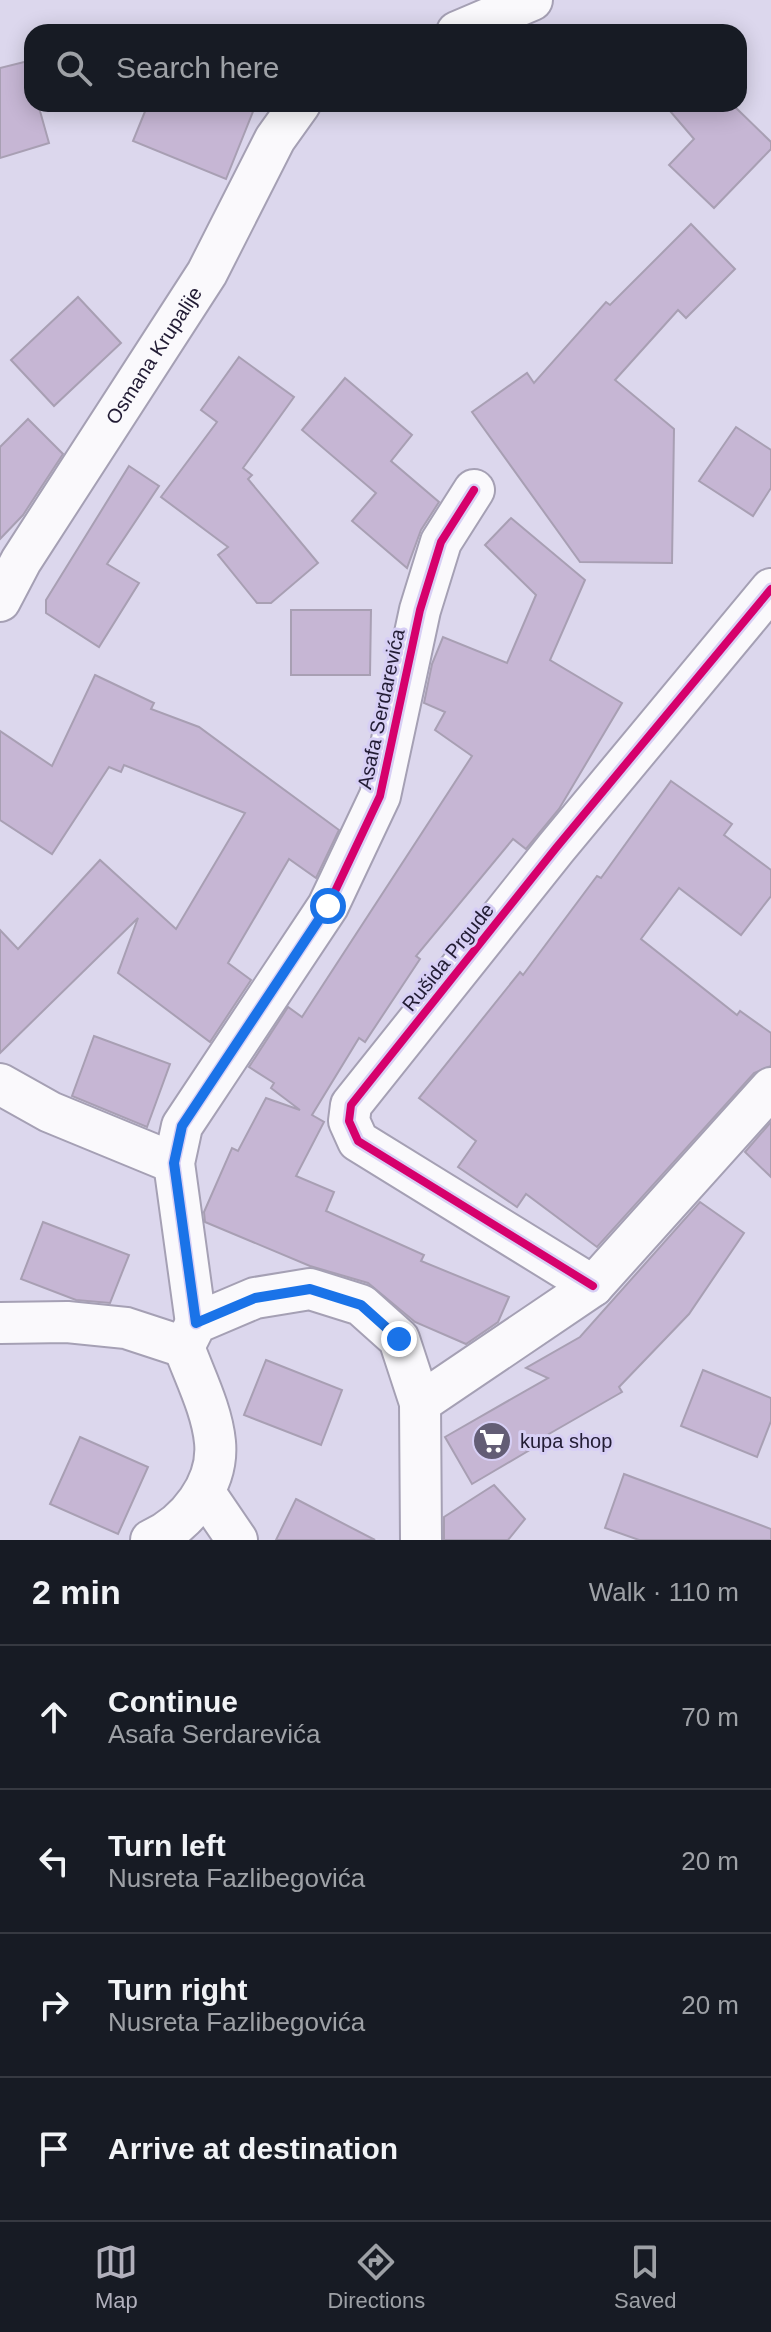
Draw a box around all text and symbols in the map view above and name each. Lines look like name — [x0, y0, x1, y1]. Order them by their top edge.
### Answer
search box — [24, 24, 747, 112]
icon: search — [52, 46, 96, 90]
text: Search here — [116, 51, 279, 84]
street label: Osmana Krupalije — [101, 283, 206, 428]
street label: Asafa Serdarevića — [353, 626, 409, 791]
route start — [310, 888, 346, 924]
street label: Rušida Prgude — [398, 899, 498, 1015]
route end — [381, 1321, 417, 1357]
supermarket icon: kupa shop — [471, 1420, 513, 1462]
place label: kupa shop — [520, 1430, 612, 1452]
text: 2 min — [32, 1573, 121, 1611]
text: Walk · 110 m — [589, 1577, 739, 1607]
text: Continue — [108, 1685, 238, 1718]
icon: ahead — [32, 1695, 76, 1739]
text: 70 m — [681, 1702, 739, 1732]
text: Asafa Serdarevića — [108, 1719, 320, 1749]
text: Turn left — [108, 1829, 226, 1862]
icon: left — [32, 1839, 76, 1883]
text: 20 m — [681, 1846, 739, 1876]
text: Nusreta Fazlibegovića — [108, 1863, 365, 1893]
text: Turn right — [108, 1973, 247, 2006]
icon: right — [32, 1983, 76, 2027]
text: 20 m — [681, 1990, 739, 2020]
text: Nusreta Fazlibegovića — [108, 2007, 365, 2037]
icon: arrive — [32, 2127, 76, 2171]
text: Arrive at destination — [108, 2132, 398, 2165]
tab: Map — [94, 2240, 138, 2314]
tab: Directions — [327, 2240, 425, 2314]
tab: Saved — [614, 2240, 677, 2314]

